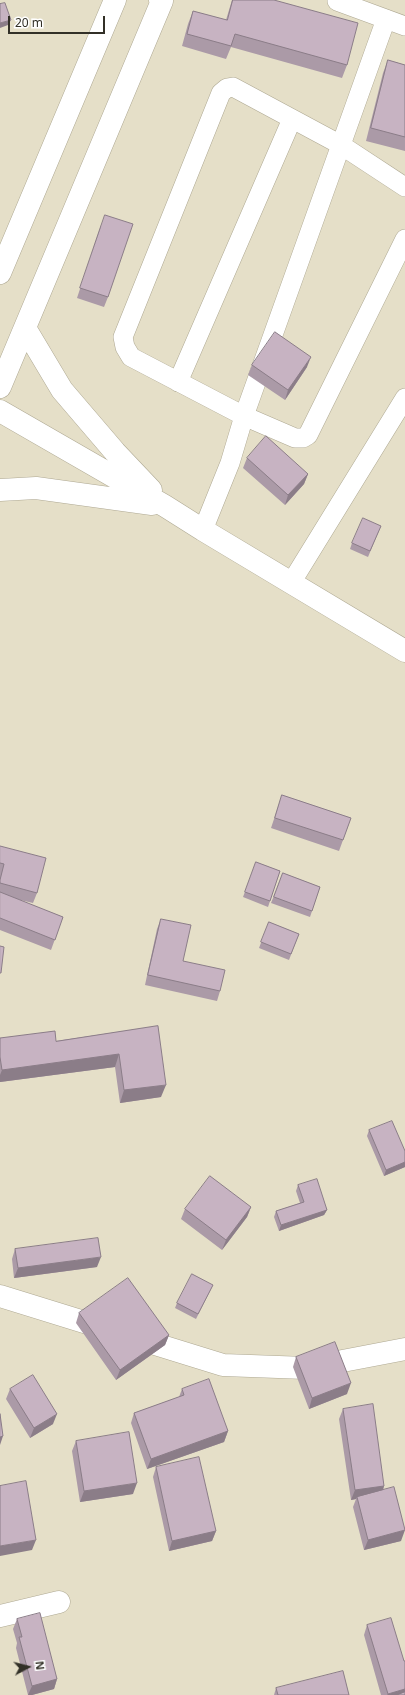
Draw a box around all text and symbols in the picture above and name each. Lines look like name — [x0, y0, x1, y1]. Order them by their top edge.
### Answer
scale bar — [10, 8, 107, 34]
text: 20 m — [15, 14, 43, 31]
north arrow — [8, 1647, 48, 1687]
text: N — [32, 1660, 48, 1671]

